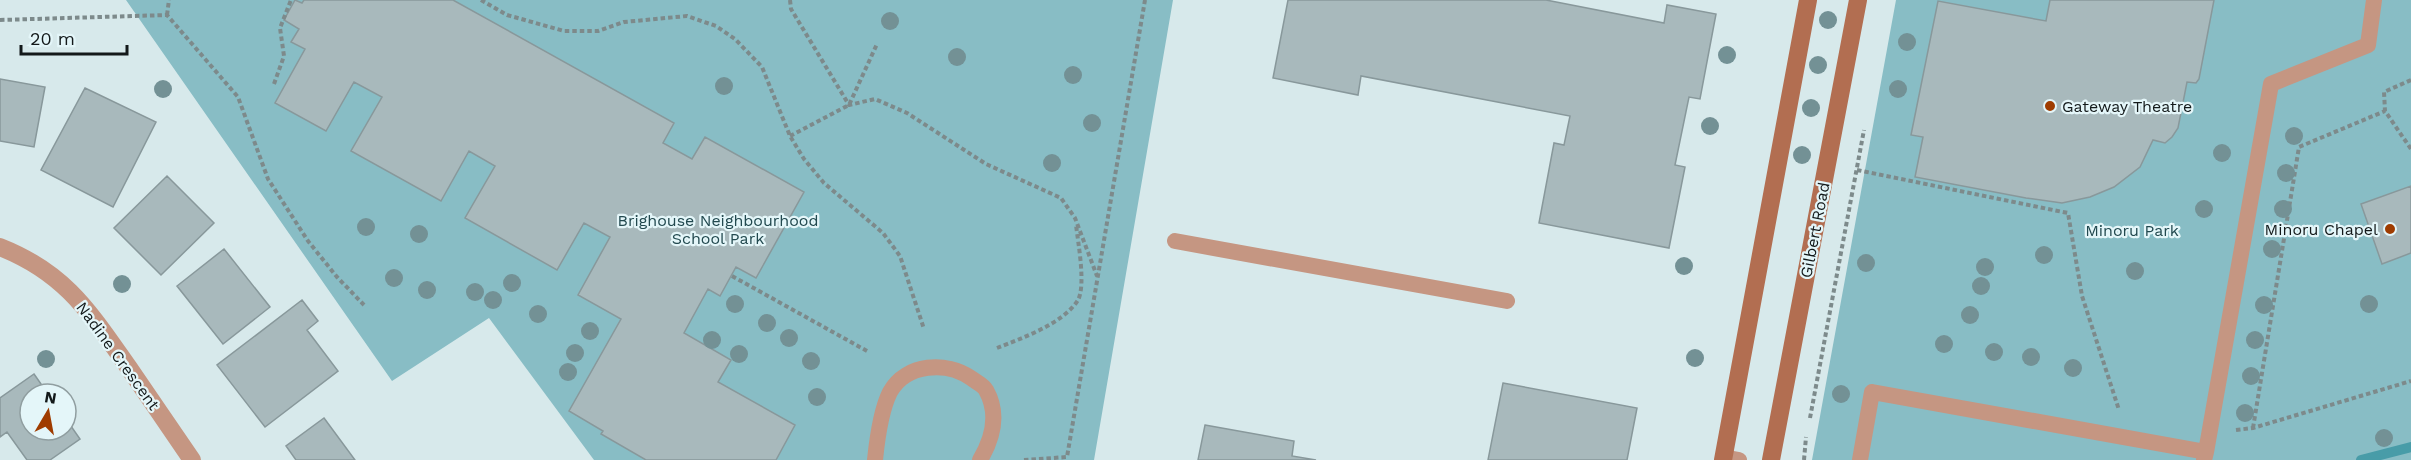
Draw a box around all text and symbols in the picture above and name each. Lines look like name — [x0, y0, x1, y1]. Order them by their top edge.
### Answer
scale bar — [21, 18, 128, 56]
text: 20 m — [30, 28, 75, 49]
place label: Gateway Theatre — [2062, 97, 2192, 116]
marker: Gateway Theatre — [2043, 99, 2057, 113]
street label: Gilbert Road — [1796, 180, 1834, 280]
park label: Brighouse Neighbourhood School Park — [618, 211, 818, 248]
place label: Minoru Chapel — [2265, 220, 2378, 239]
park label: Minoru Park — [2085, 221, 2179, 240]
marker: Minoru Chapel — [2383, 222, 2397, 236]
street label: Nadine Crescent — [72, 298, 164, 414]
north arrow — [18, 382, 78, 442]
text: N — [43, 387, 58, 408]

